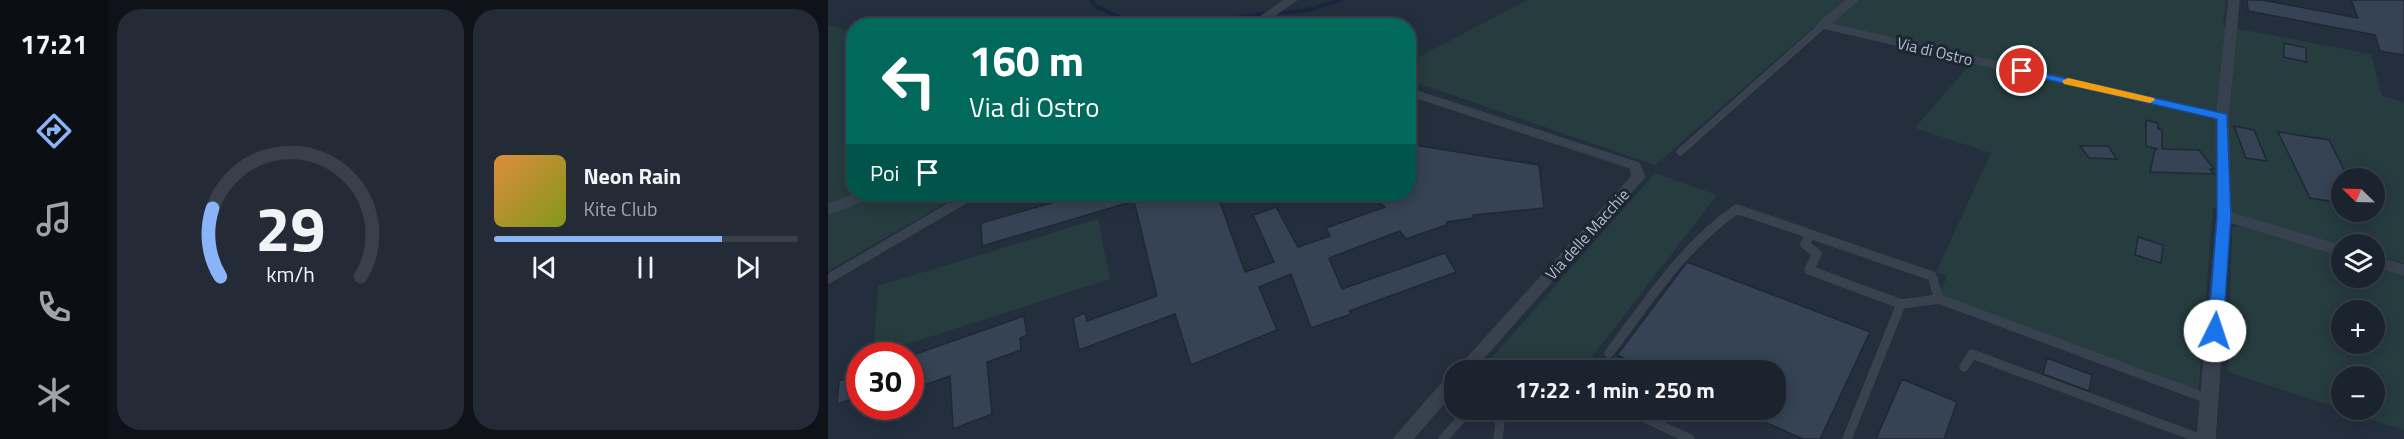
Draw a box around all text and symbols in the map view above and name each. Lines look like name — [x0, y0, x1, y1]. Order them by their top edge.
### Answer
text: 17:21 — [20, 23, 88, 64]
text: 160 m — [969, 28, 1084, 92]
street label: Via di Ostro — [1895, 31, 1975, 71]
icon: left — [870, 42, 948, 120]
pin — [1996, 45, 2047, 96]
icon: arrive — [2005, 54, 2038, 87]
text: Via di Ostro — [969, 86, 1099, 127]
icon: directions — [33, 110, 75, 152]
text: Poi — [870, 156, 899, 190]
icon: arrive — [911, 156, 944, 189]
text: Neon Rain — [584, 159, 681, 193]
north arrow — [2331, 168, 2385, 222]
map controls — [2331, 168, 2385, 420]
text: 29 — [255, 180, 325, 275]
street label: Via delle Macchie — [1539, 183, 1635, 285]
text: Kite Club — [584, 193, 657, 224]
icon: music — [33, 198, 75, 240]
button: layers — [2331, 234, 2385, 288]
icon: previous — [528, 251, 561, 284]
icon: pause — [629, 251, 662, 284]
icon: next — [731, 251, 764, 284]
text: km/h — [266, 258, 315, 290]
icon: phone — [33, 286, 75, 328]
position arrow — [2183, 299, 2247, 363]
button: + — [2331, 300, 2385, 354]
speed limit sign: 30 — [846, 342, 924, 420]
button: − — [2331, 366, 2385, 420]
text: 17:22 · 1 min · 250 m — [1515, 373, 1715, 407]
icon: climate — [33, 374, 75, 416]

